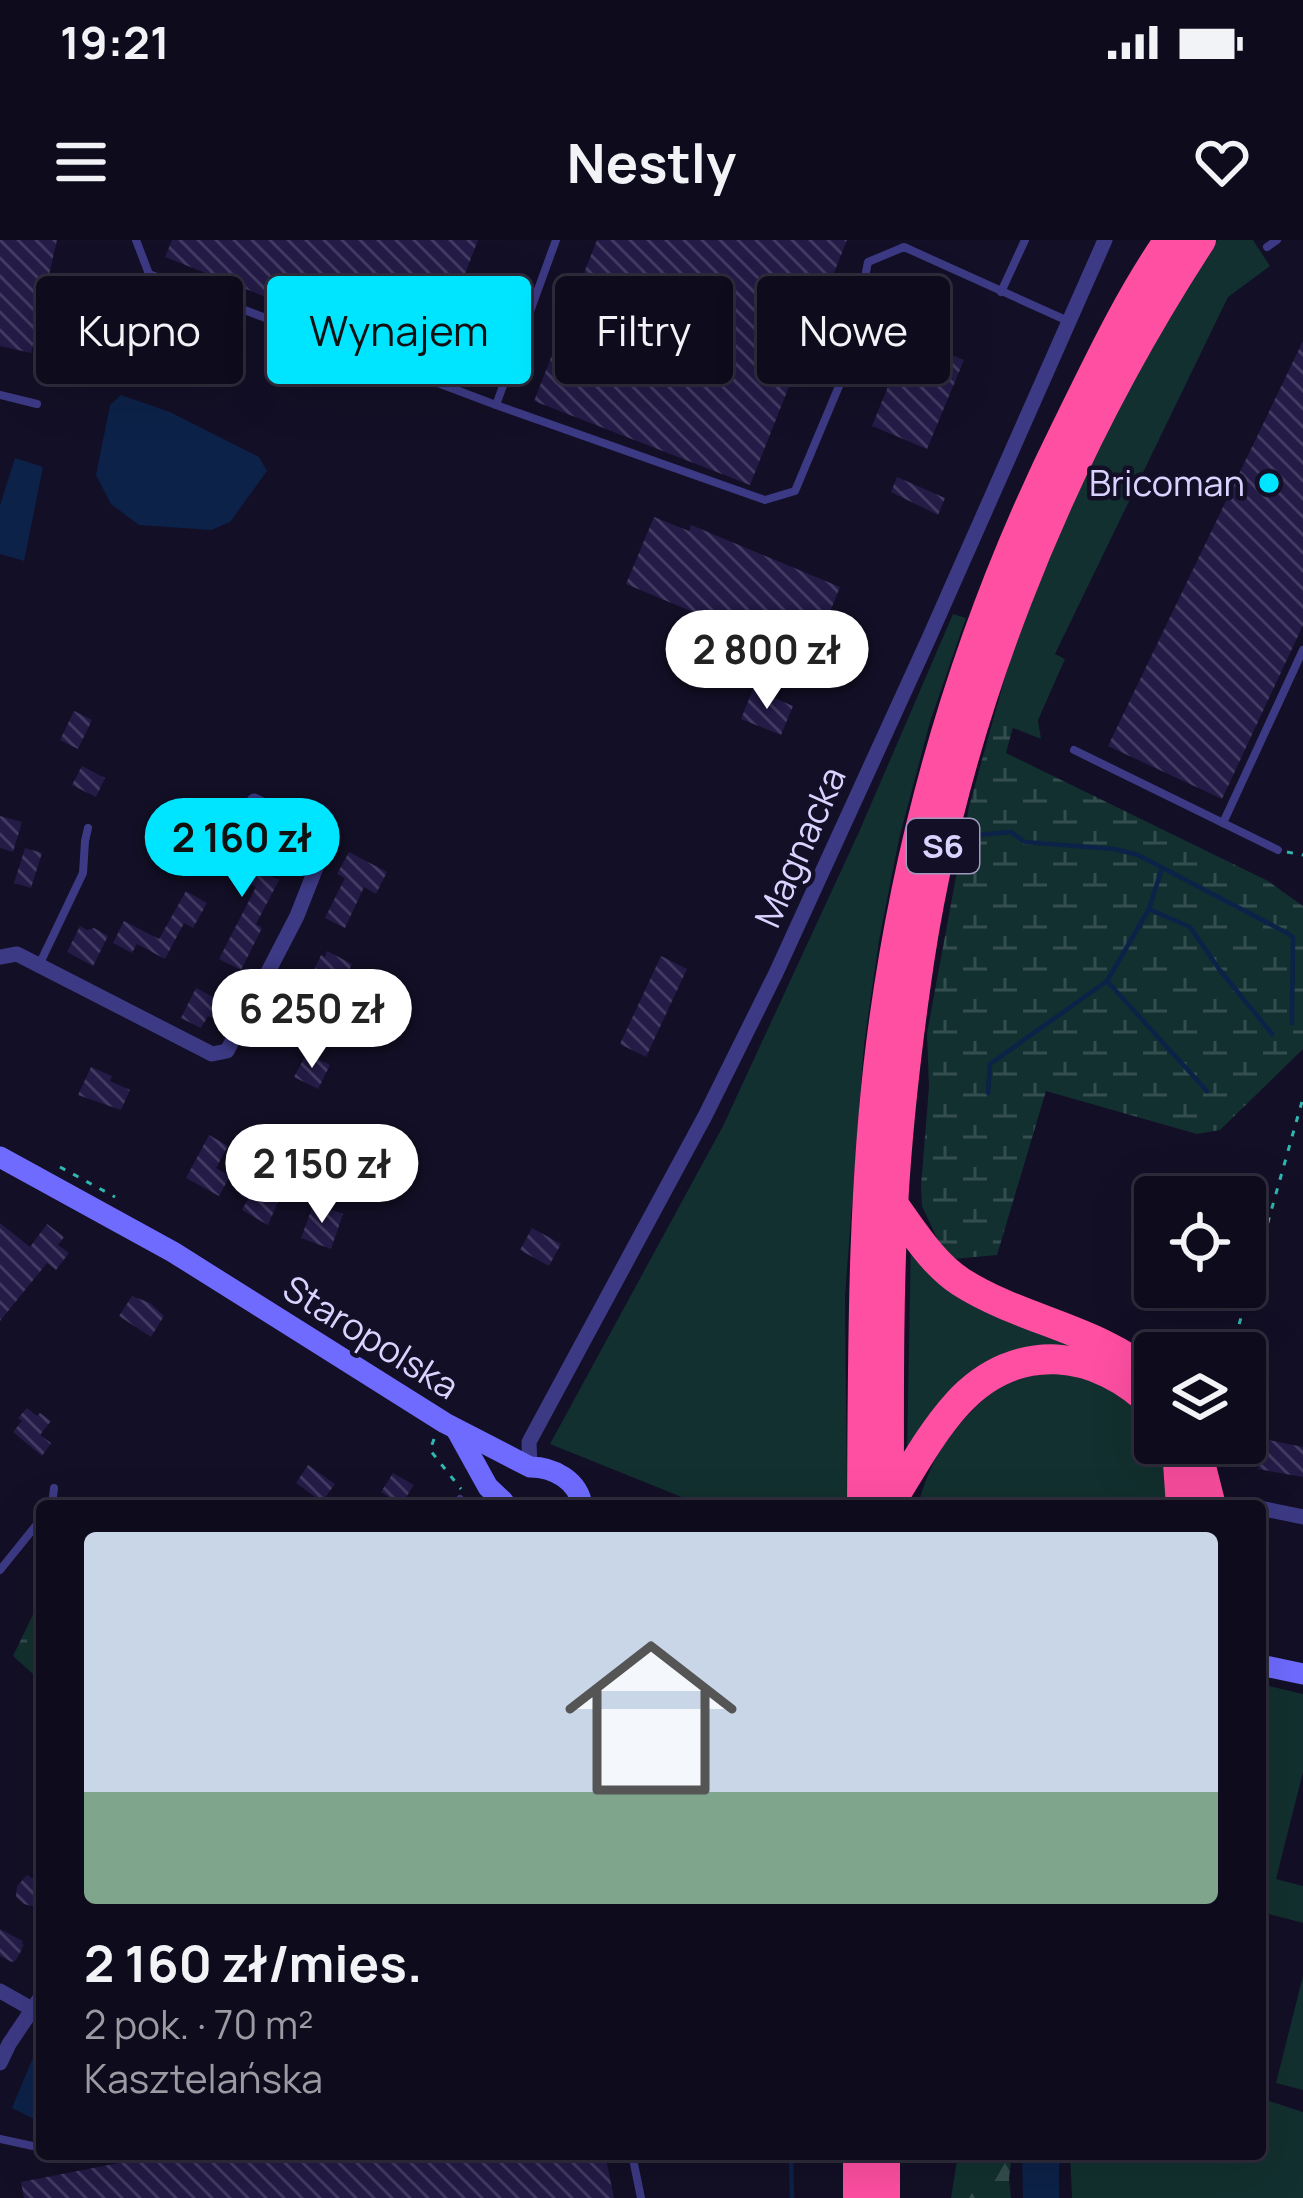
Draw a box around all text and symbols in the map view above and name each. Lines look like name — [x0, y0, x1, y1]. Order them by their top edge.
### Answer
text: 19:21 — [60, 11, 170, 73]
text: Nestly — [567, 125, 736, 199]
icon: menu — [48, 129, 114, 195]
icon: heart — [1189, 129, 1255, 195]
chip: Kupno — [36, 276, 243, 384]
chip: Wynajem — [267, 276, 531, 384]
chip: Filtry — [555, 276, 733, 384]
chip: Nowe — [757, 276, 950, 384]
place label: Bricoman — [1089, 458, 1245, 507]
marker: Bricoman — [1256, 470, 1282, 496]
pin: 2 800 zł — [643, 610, 891, 712]
text: 2 800 zł — [693, 622, 841, 676]
street label: Magnacka — [742, 759, 857, 935]
pin: 2 160 zł — [118, 798, 366, 900]
text: 2 160 zł — [172, 810, 312, 864]
road number: S6 — [907, 819, 979, 873]
pin: 6 250 zł — [188, 969, 436, 1071]
text: 6 250 zł — [239, 981, 385, 1035]
pin: 2 150 zł — [198, 1124, 446, 1226]
text: 2 150 zł — [252, 1136, 392, 1190]
map controls — [1134, 1176, 1266, 1464]
button: locate — [1134, 1176, 1266, 1308]
street label: Staropolska — [274, 1263, 468, 1410]
button: layers — [1134, 1332, 1266, 1464]
icon: home — [543, 1610, 759, 1826]
text: 2 160 zł/mies. — [84, 1928, 422, 1997]
text: 2 pok. · 70 m² — [84, 1997, 314, 2051]
text: Kasztelańska — [84, 2051, 323, 2105]

